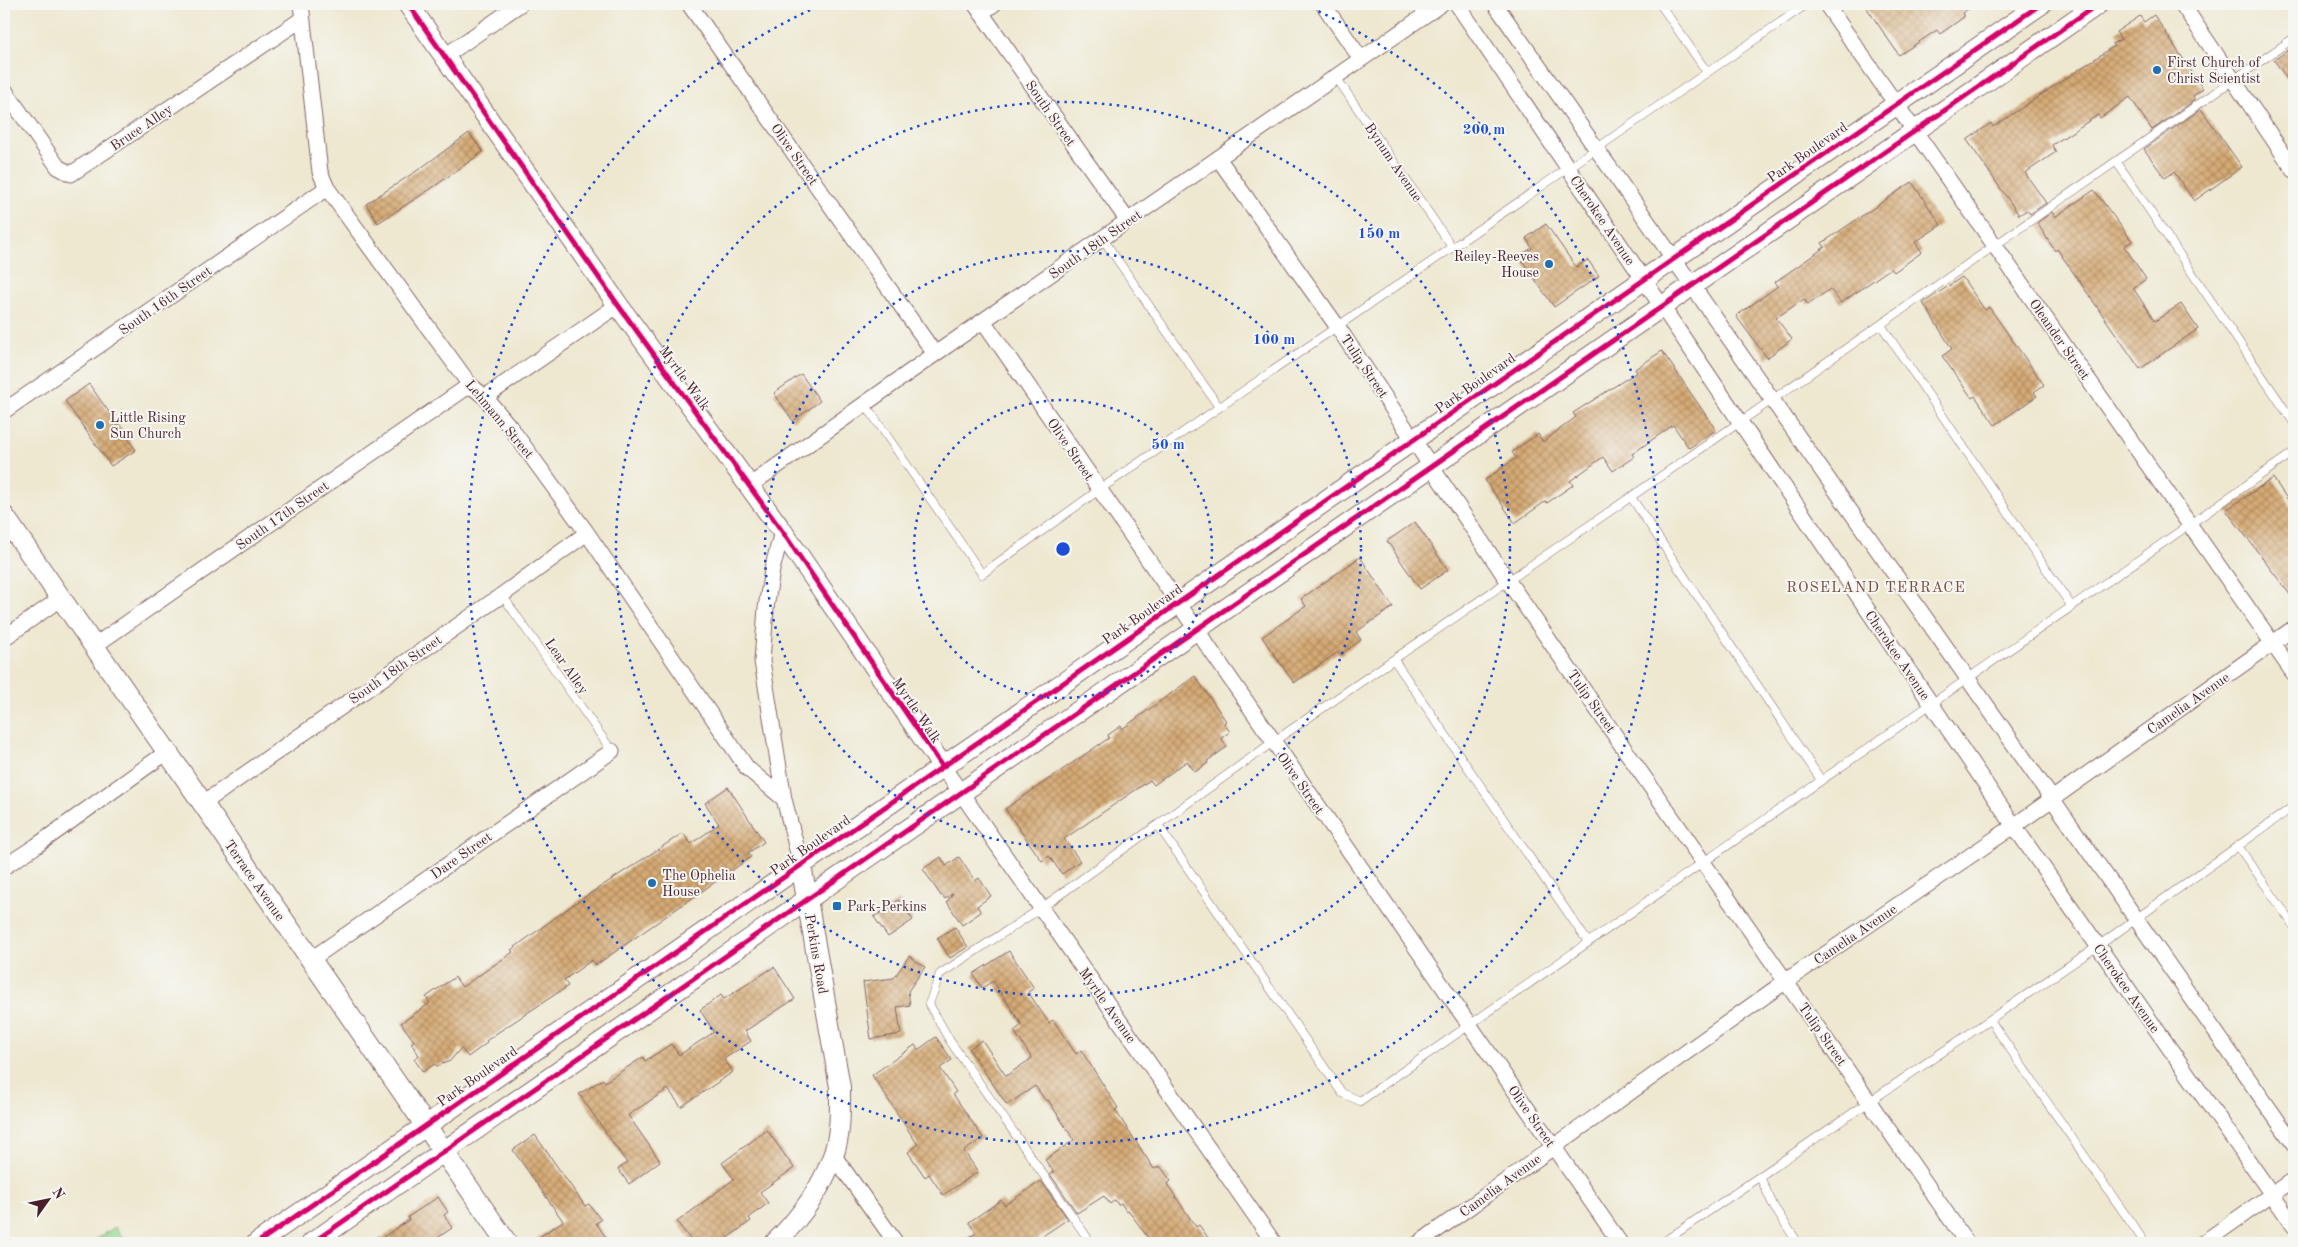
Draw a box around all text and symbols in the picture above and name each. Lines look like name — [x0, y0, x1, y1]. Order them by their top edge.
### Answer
place label: First Church of Christ Scientist — [2167, 56, 2262, 86]
marker: First Church of Christ Scientist — [2151, 64, 2163, 76]
street label: South Street — [1022, 78, 1078, 149]
street label: Bruce Alley — [108, 102, 176, 154]
street label: Park Boulevard — [1765, 120, 1850, 186]
street label: Olive Street — [768, 121, 820, 188]
street label: Bynum Avenue — [1362, 121, 1425, 204]
text: 200 m — [1463, 123, 1505, 138]
street label: Cherokee Avenue — [1567, 173, 1637, 268]
street label: South 18th Street — [1047, 208, 1144, 282]
text: 150 m — [1358, 227, 1400, 242]
place label: Reiley-Reeves House — [1454, 250, 1539, 280]
marker: Reiley-Reeves House — [1543, 258, 1555, 270]
street label: South 16th Street — [117, 264, 214, 338]
street label: Oleander Street — [2026, 297, 2092, 383]
street label: Tulip Street — [1338, 332, 1391, 401]
text: 100 m — [1253, 333, 1295, 348]
street label: Myrtle Walk — [656, 344, 712, 413]
street label: Park Boulevard — [1433, 351, 1518, 417]
street label: Lehmann Street — [463, 378, 536, 462]
place label: Little Rising Sun Church — [110, 411, 186, 441]
street label: Olive Street — [1044, 416, 1096, 483]
marker: Little Rising Sun Church — [94, 419, 106, 431]
text: 50 m — [1151, 438, 1185, 453]
street label: South 17th Street — [234, 479, 331, 553]
centre of rings — [1054, 540, 1072, 558]
district label: ROSELAND TERRACE — [1786, 581, 1966, 596]
street label: Park Boulevard — [1100, 582, 1185, 648]
street label: Cherokee Avenue — [1862, 608, 1932, 703]
street label: South 18th Street — [347, 633, 444, 707]
street label: Lear Alley — [542, 636, 591, 697]
street label: Tulip Street — [1564, 668, 1618, 736]
street label: Camelia Avenue — [2145, 670, 2232, 737]
street label: Myrtle Walk — [889, 675, 943, 746]
street label: Olive Street — [1274, 750, 1326, 817]
street label: Park Boulevard — [768, 813, 853, 879]
street label: Dare Street — [428, 830, 495, 882]
street label: Terrace Avenue — [221, 838, 287, 923]
place label: The Ophelia House — [662, 869, 736, 899]
marker: The Ophelia House — [646, 877, 658, 889]
marker: Park-Perkins — [831, 900, 843, 912]
place label: Park-Perkins — [847, 900, 927, 914]
street label: Camelia Avenue — [1812, 902, 1900, 968]
street label: Perkins Road — [802, 913, 830, 995]
street label: Cherokee Avenue — [2090, 942, 2162, 1035]
street label: Myrtle Avenue — [1076, 965, 1138, 1046]
street label: Tulip Street — [1795, 1001, 1849, 1069]
street label: Park Boulevard — [435, 1044, 520, 1110]
street label: Olive Street — [1505, 1083, 1557, 1150]
street label: Camelia Avenue — [1457, 1152, 1544, 1220]
north arrow — [22, 1174, 72, 1224]
text: N — [49, 1185, 67, 1202]

